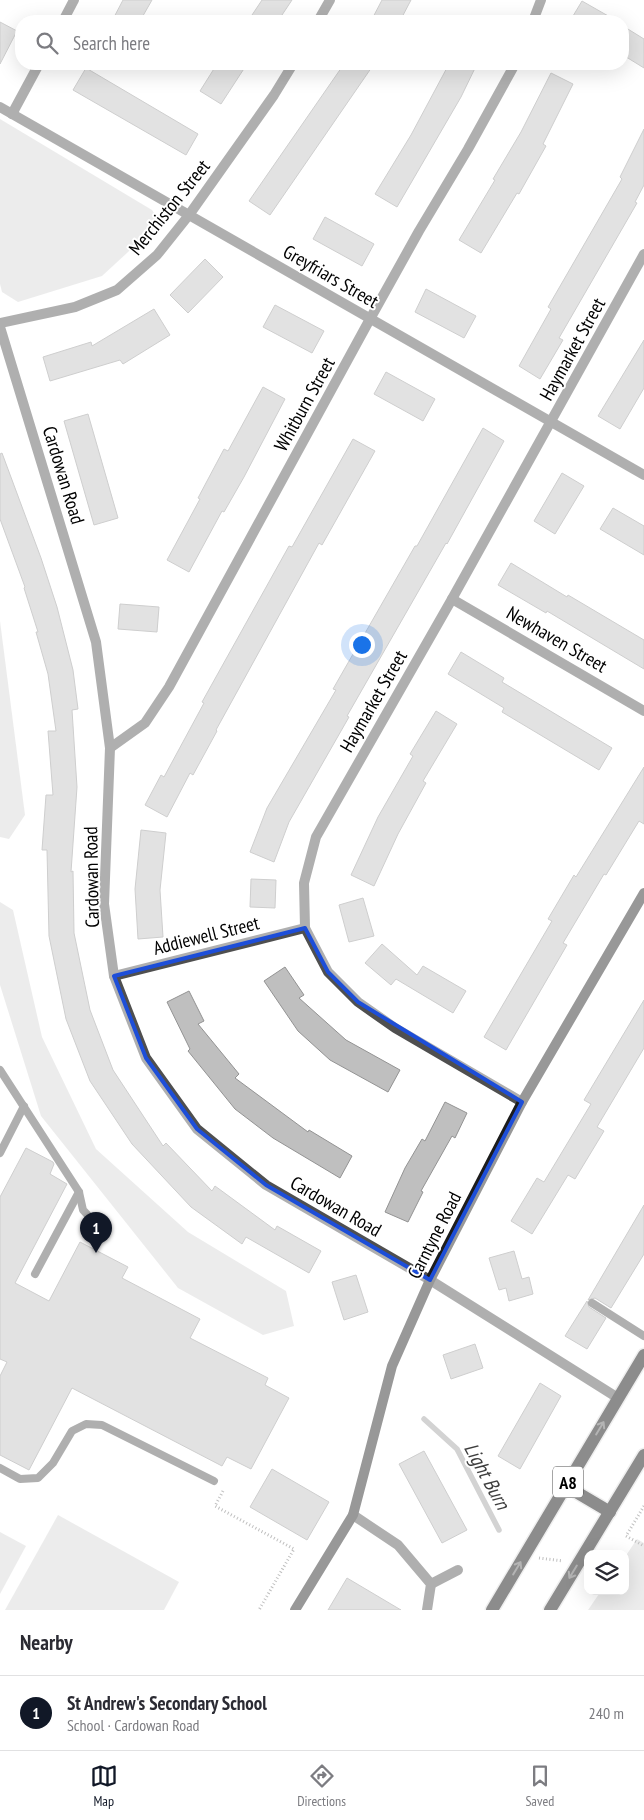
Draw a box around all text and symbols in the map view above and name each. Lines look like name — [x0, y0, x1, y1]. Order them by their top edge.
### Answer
search box — [15, 15, 629, 70]
icon: search — [33, 29, 61, 57]
text: Search here — [73, 31, 150, 55]
street label: Merchiston Street — [123, 154, 215, 260]
street label: Greyfriars Street — [279, 239, 384, 313]
street label: Haymarket Street — [534, 293, 610, 405]
street label: Whitburn Street — [268, 352, 340, 455]
street label: Cardowan Road — [38, 423, 90, 527]
street label: Newhaven Street — [502, 601, 612, 678]
your location — [349, 632, 375, 658]
street label: Haymarket Street — [334, 645, 412, 756]
street label: Cardowan Road — [78, 826, 104, 928]
street label: Addiewell Street — [151, 910, 262, 960]
street label: Cardowan Road — [286, 1170, 386, 1242]
street label: Carntyne Road — [402, 1187, 466, 1283]
pin: 1 — [80, 1212, 112, 1253]
one-way arrow — [595, 1422, 605, 1436]
water label: Light Burn — [458, 1438, 516, 1515]
road number: A8 — [553, 1466, 583, 1498]
map controls — [584, 1550, 629, 1595]
button: layers — [584, 1550, 629, 1595]
one-way arrow — [512, 1562, 522, 1576]
one-way arrow — [568, 1564, 578, 1578]
text: Nearby — [20, 1629, 73, 1656]
text: St Andrew's Secondary School — [67, 1691, 267, 1715]
text: 1 — [32, 1703, 40, 1723]
text: 240 m — [589, 1703, 624, 1723]
text: School · Cardowan Road — [67, 1715, 199, 1735]
tab: Map — [90, 1762, 118, 1810]
tab: Directions — [297, 1762, 346, 1810]
tab: Saved — [525, 1762, 554, 1810]

